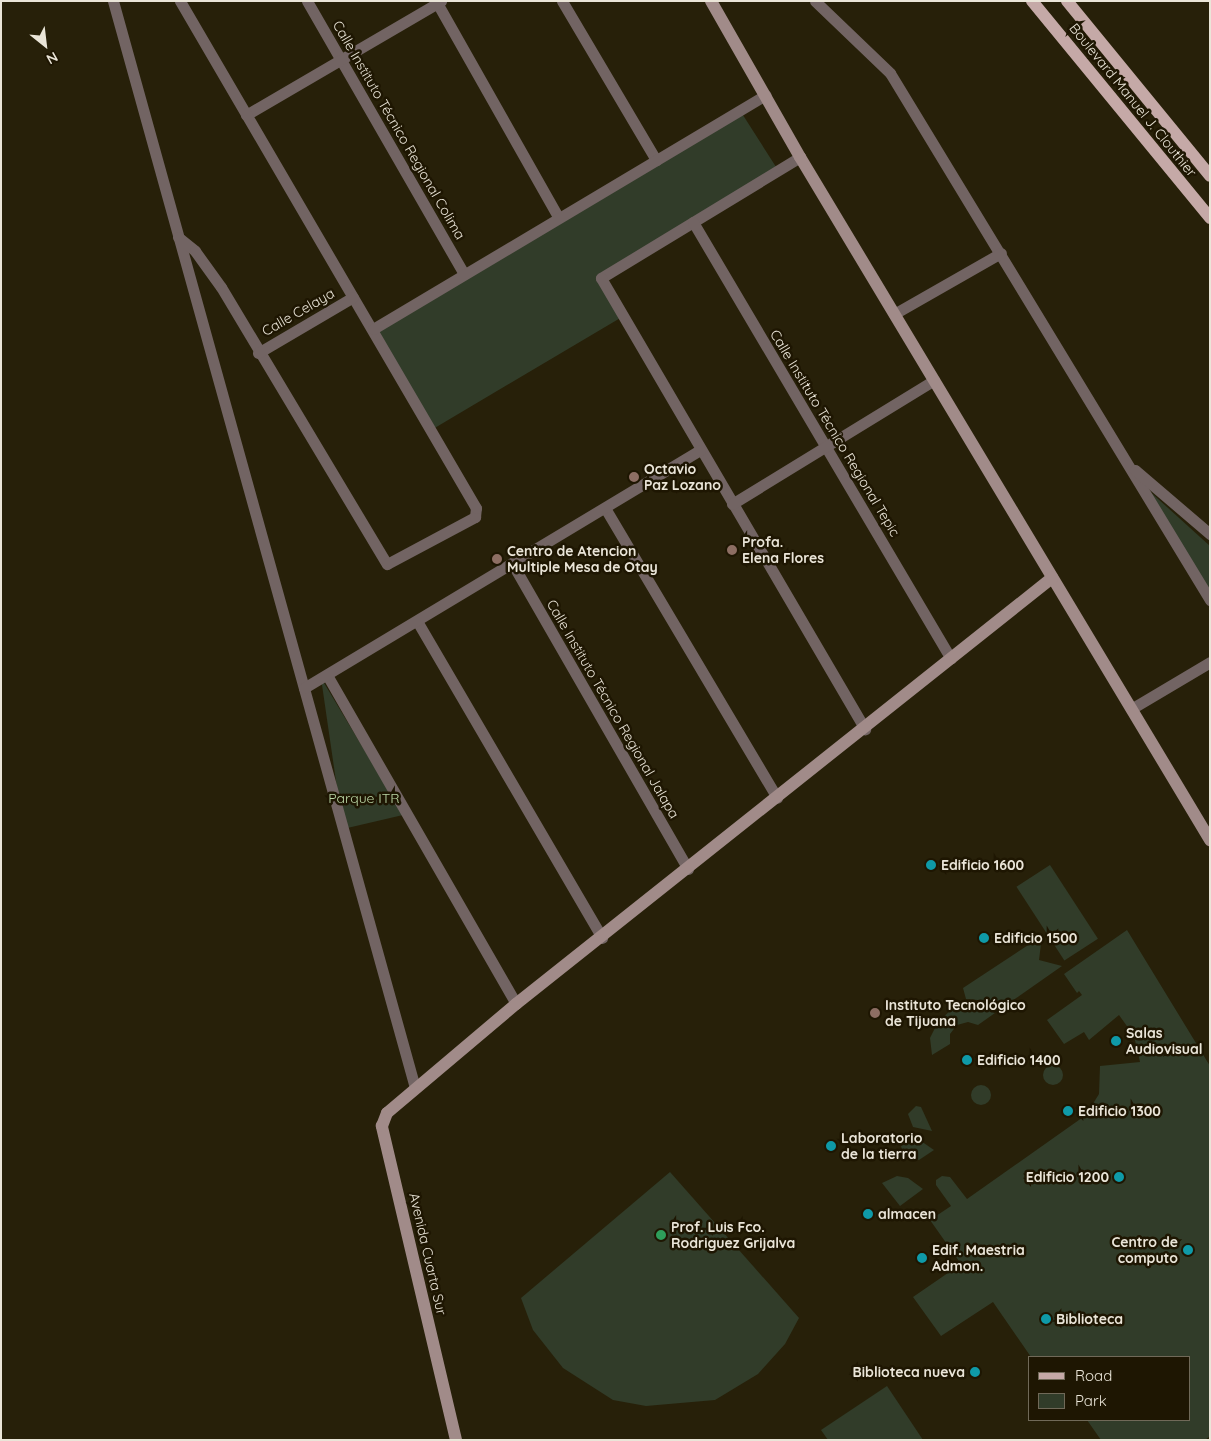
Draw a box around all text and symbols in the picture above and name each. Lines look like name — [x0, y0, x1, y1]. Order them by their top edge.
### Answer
street label: Calle Instituto Técnico Regional Colima — [329, 18, 469, 242]
north arrow — [20, 20, 70, 70]
street label: Boulevard Manuel J. Clouthier — [1066, 20, 1200, 180]
text: N — [43, 48, 61, 68]
street label: Calle Celaya — [259, 285, 337, 339]
street label: Calle Instituto Técnico Regional Tepic — [766, 327, 904, 539]
place label: Octavio Paz Lozano — [644, 461, 721, 494]
marker: Octavio Paz Lozano — [628, 471, 640, 483]
place label: Profa. Elena Flores — [742, 534, 824, 566]
place label: Centro de Atencion Multiple Mesa de Otay — [507, 543, 658, 576]
marker: Profa. Elena Flores — [726, 544, 738, 556]
marker: Centro de Atencion Multiple Mesa de Otay — [491, 553, 503, 565]
street label: Calle Instituto Técnico Regional Jalapa — [543, 597, 683, 821]
park label: Parque ITR — [328, 790, 400, 806]
place label: Edificio 1600 — [941, 857, 1024, 873]
marker: Edificio 1600 — [925, 859, 937, 871]
place label: Edificio 1500 — [994, 930, 1077, 946]
marker: Edificio 1500 — [978, 932, 990, 944]
place label: Instituto Tecnológico de Tijuana — [885, 997, 1026, 1030]
marker: Instituto Tecnológico de Tijuana — [869, 1007, 881, 1019]
place label: Salas Audiovisual — [1126, 1025, 1202, 1058]
marker: Salas Audiovisual — [1110, 1035, 1122, 1047]
place label: Edificio 1400 — [977, 1052, 1061, 1068]
marker: Edificio 1400 — [961, 1054, 973, 1066]
place label: Edificio 1300 — [1078, 1103, 1161, 1119]
marker: Edificio 1300 — [1062, 1105, 1074, 1117]
place label: Laboratorio de la tierra — [841, 1130, 922, 1162]
marker: Laboratorio de la tierra — [825, 1140, 837, 1152]
place label: Edificio 1200 — [1026, 1169, 1109, 1185]
marker: Edificio 1200 — [1113, 1171, 1125, 1183]
street label: Avenida Cuarta Sur — [406, 1191, 450, 1317]
place label: almacen — [878, 1206, 936, 1222]
marker: almacen — [862, 1208, 874, 1220]
place label: Prof. Luis Fco. Rodriguez Grijalva — [671, 1219, 795, 1252]
marker: Prof. Luis Fco. Rodriguez Grijalva — [655, 1229, 667, 1241]
place label: Centro de computo — [1111, 1234, 1178, 1266]
place label: Edif. Maestria Admon. — [932, 1242, 1025, 1274]
marker: Centro de computo — [1182, 1244, 1194, 1256]
marker: Edif. Maestria Admon. — [916, 1252, 928, 1264]
place label: Biblioteca — [1056, 1311, 1123, 1327]
marker: Biblioteca — [1040, 1313, 1052, 1325]
legend — [1028, 1356, 1191, 1421]
place label: Biblioteca nueva — [853, 1364, 965, 1380]
marker: Biblioteca nueva — [969, 1366, 981, 1378]
text: Road — [1075, 1366, 1112, 1385]
text: Park — [1075, 1391, 1107, 1410]

